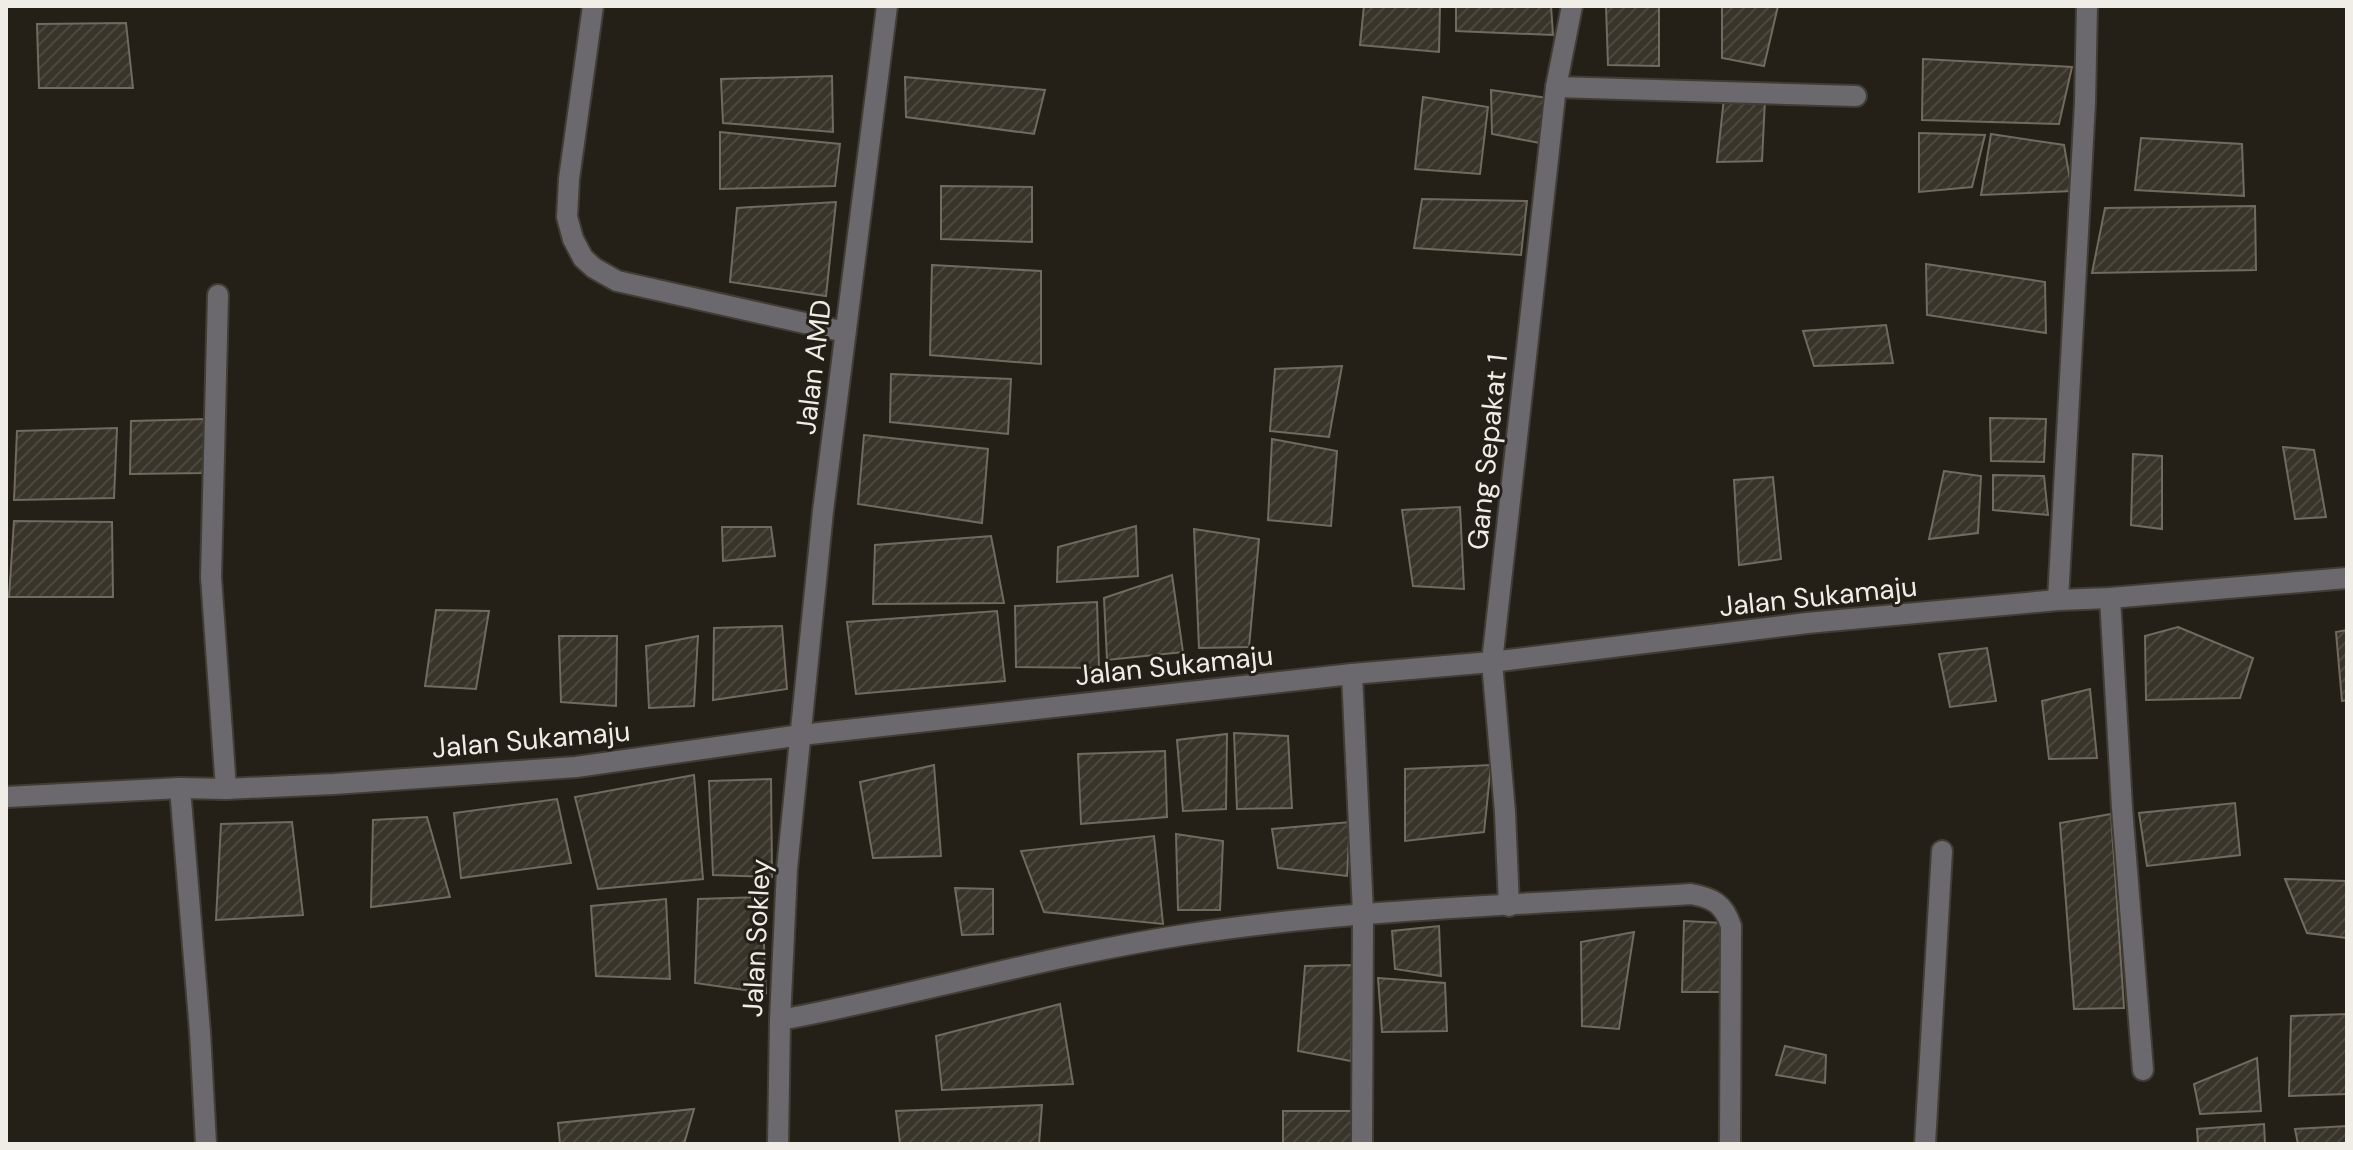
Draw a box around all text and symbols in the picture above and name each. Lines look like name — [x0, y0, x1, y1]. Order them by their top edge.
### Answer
street label: Jalan AMD — [787, 297, 840, 437]
street label: Gang Sepakat 1 — [1459, 352, 1516, 552]
street label: Jalan Sukamaju — [1717, 568, 1919, 625]
street label: Jalan Sukamaju — [1073, 637, 1275, 694]
street label: Jalan Sukamaju — [430, 712, 632, 767]
street label: Jalan Sokley — [734, 858, 779, 1018]

